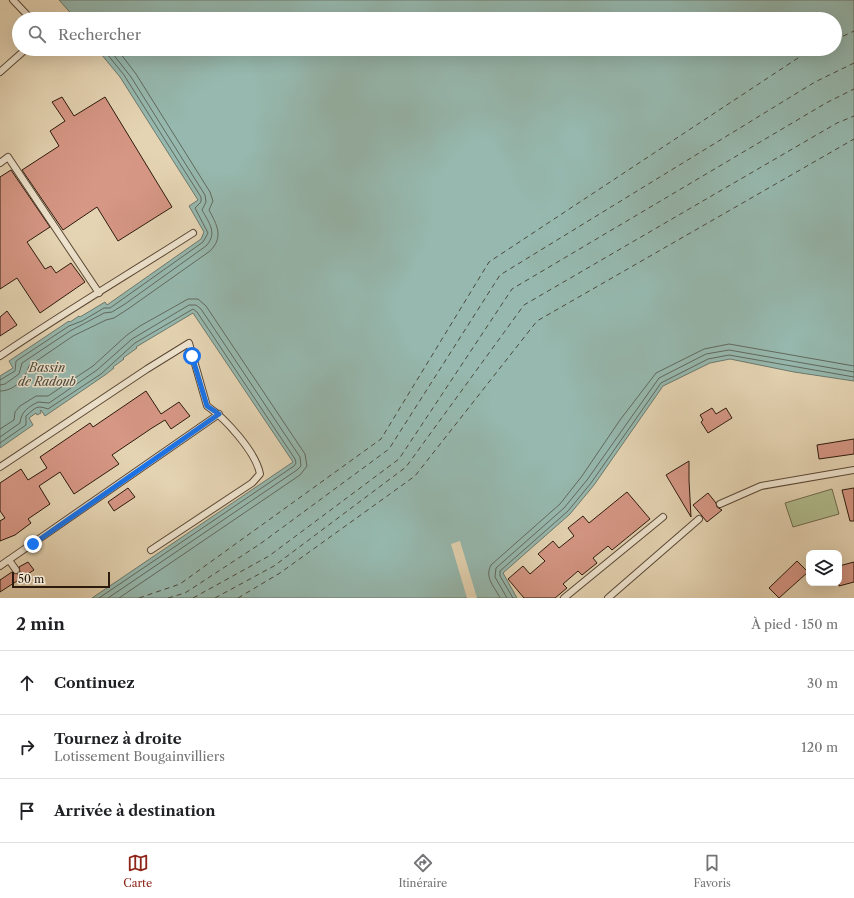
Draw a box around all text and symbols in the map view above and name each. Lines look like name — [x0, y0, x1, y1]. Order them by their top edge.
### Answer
search box — [12, 12, 842, 56]
icon: search — [26, 23, 48, 45]
text: Rechercher — [58, 25, 141, 44]
route start — [183, 347, 201, 365]
water label: Bassin de Radoub — [18, 360, 76, 389]
route end — [24, 535, 42, 553]
map controls — [806, 550, 842, 586]
button: layers — [806, 550, 842, 586]
scale bar — [12, 570, 110, 589]
text: 50 m — [18, 572, 44, 586]
text: 2 min — [16, 614, 65, 634]
text: À pied · 150 m — [751, 616, 838, 632]
icon: ahead — [16, 672, 38, 694]
text: Continuez — [54, 673, 135, 692]
text: 30 m — [807, 675, 838, 691]
text: Tournez à droite — [54, 729, 182, 748]
icon: right — [16, 736, 38, 758]
text: 120 m — [801, 739, 838, 755]
text: Lotissement Bougainvilliers — [54, 748, 225, 764]
icon: arrive — [16, 800, 38, 822]
text: Arrivée à destination — [54, 801, 216, 820]
tab: Carte — [123, 852, 152, 890]
tab: Itinéraire — [398, 852, 447, 890]
tab: Favoris — [693, 852, 731, 890]

